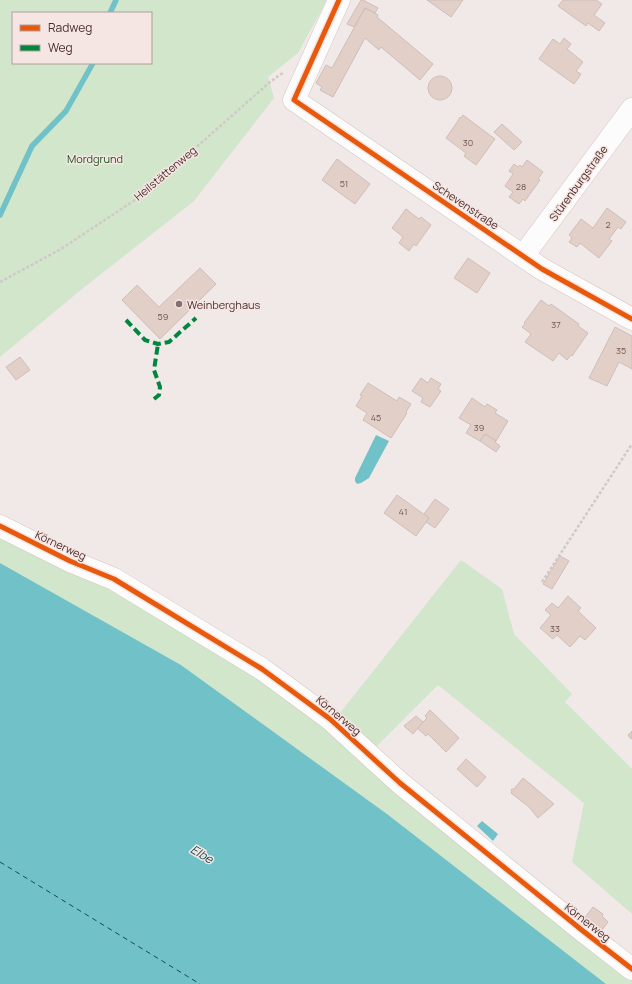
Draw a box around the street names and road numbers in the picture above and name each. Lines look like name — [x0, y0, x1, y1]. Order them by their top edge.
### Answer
street label: Stürenburgstraße — [545, 141, 611, 224]
street label: Heilstättenweg — [130, 142, 200, 204]
street label: Schevenstraße — [430, 177, 503, 233]
street label: Körnerweg — [33, 527, 89, 563]
street label: Körnerweg — [313, 692, 365, 738]
street label: Körnerweg — [562, 899, 614, 945]

